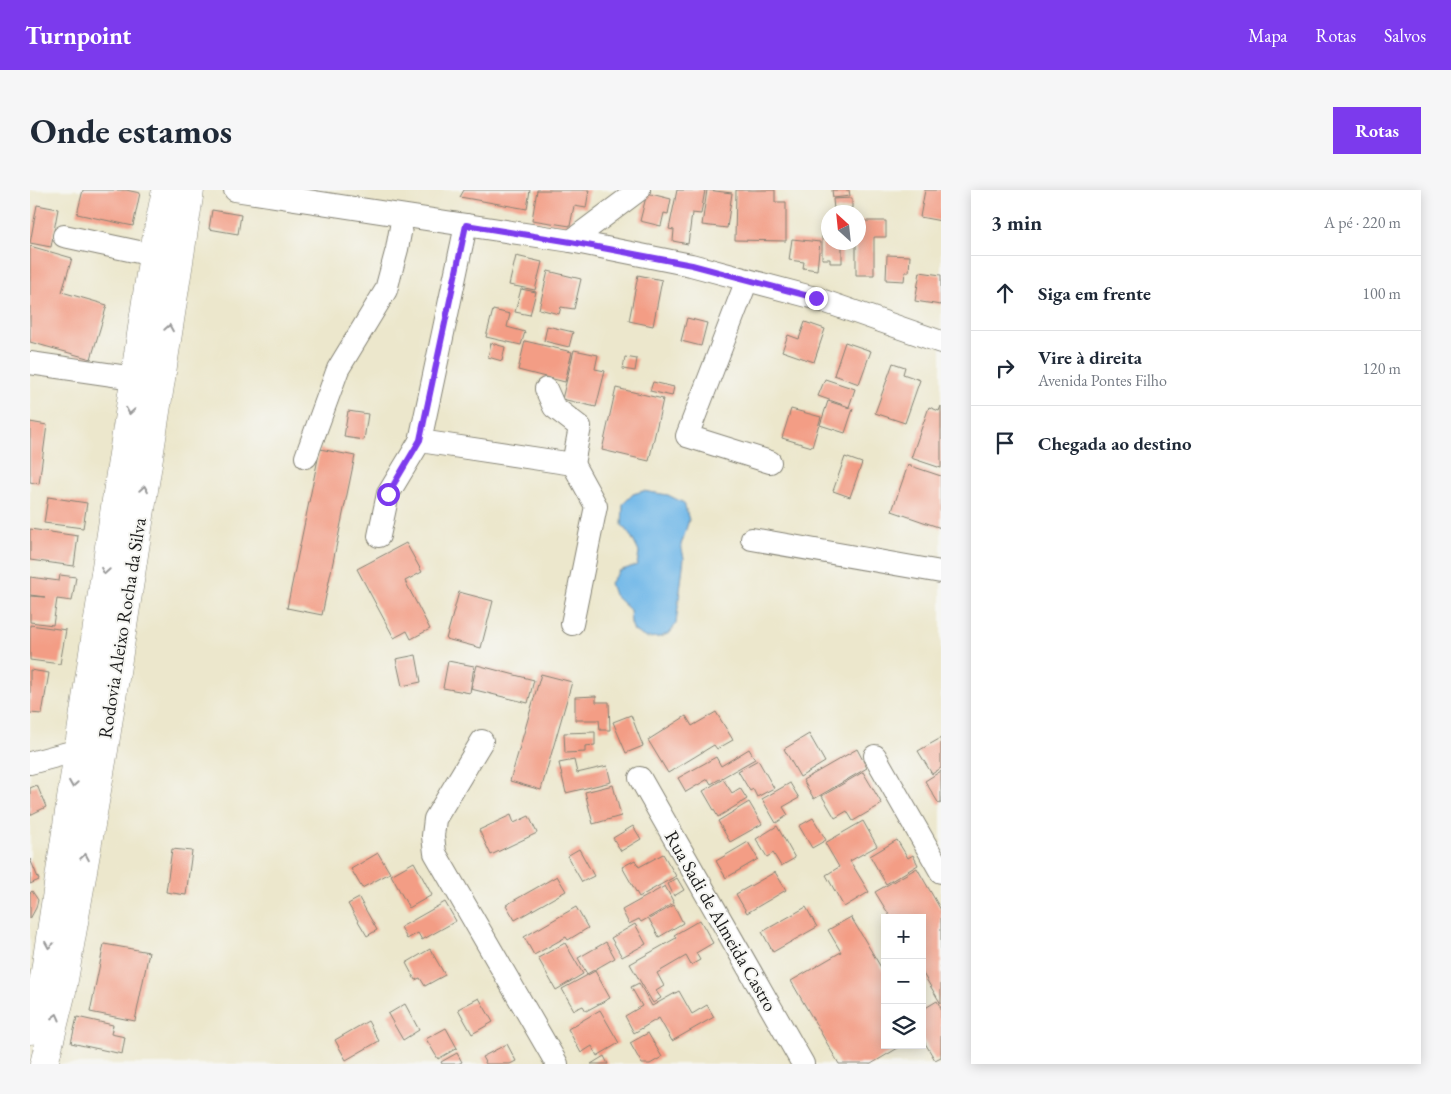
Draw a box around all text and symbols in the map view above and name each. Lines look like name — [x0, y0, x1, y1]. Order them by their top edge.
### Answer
text: Turnpoint — [25, 20, 131, 51]
text: Mapa — [1248, 24, 1288, 47]
text: Rotas — [1316, 24, 1356, 47]
text: Salvos — [1384, 24, 1426, 47]
button: Rotas — [1333, 107, 1421, 154]
text: Onde estamos — [30, 108, 232, 153]
north arrow — [821, 205, 866, 250]
text: 3 min — [991, 209, 1042, 236]
text: A pé · 220 m — [1324, 212, 1401, 233]
icon: ahead — [991, 279, 1019, 307]
text: Siga em frente — [1038, 281, 1151, 306]
text: 100 m — [1362, 283, 1401, 304]
route end — [805, 287, 828, 310]
one-way arrow — [163, 324, 174, 332]
text: Vire à direita — [1038, 345, 1142, 370]
icon: right — [991, 354, 1019, 382]
text: 120 m — [1362, 358, 1401, 379]
text: Avenida Pontes Filho — [1038, 370, 1167, 391]
one-way arrow — [125, 406, 135, 415]
icon: arrive — [991, 429, 1019, 457]
text: Chegada ao destino — [1038, 431, 1192, 456]
route start — [377, 483, 400, 506]
one-way arrow — [138, 485, 149, 493]
street label: Rodovia Aleixo Rocha da Silva — [92, 515, 152, 740]
one-way arrow — [101, 567, 111, 576]
one-way arrow — [69, 780, 79, 788]
street label: Rua Sadi de Almeida Castro — [659, 826, 783, 1016]
one-way arrow — [80, 853, 90, 861]
map controls — [881, 914, 926, 1049]
button: + — [881, 914, 926, 959]
one-way arrow — [44, 941, 55, 949]
button: − — [881, 959, 926, 1004]
button: layers — [881, 1004, 926, 1049]
one-way arrow — [50, 1012, 61, 1021]

